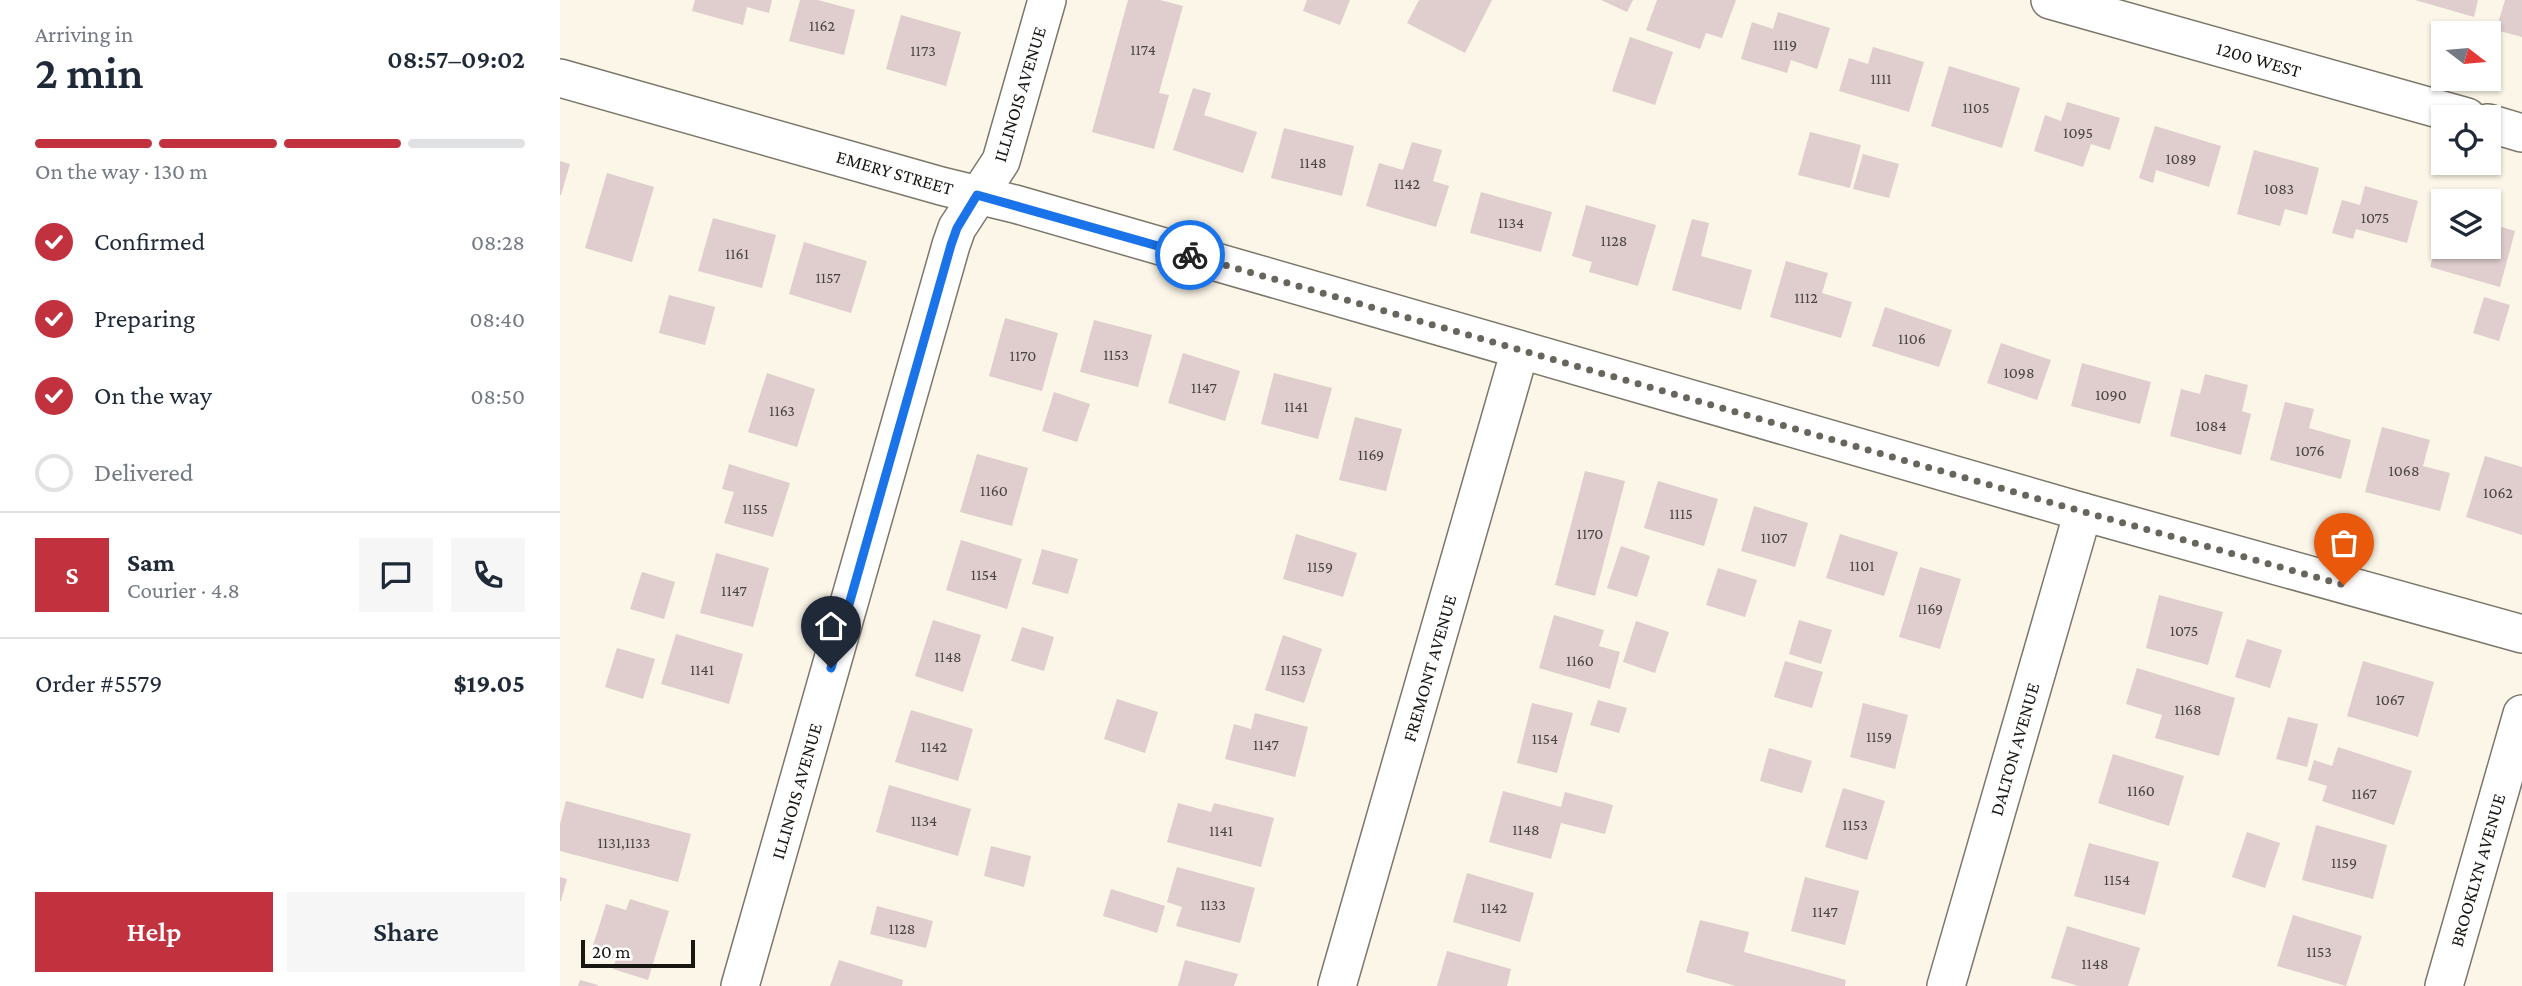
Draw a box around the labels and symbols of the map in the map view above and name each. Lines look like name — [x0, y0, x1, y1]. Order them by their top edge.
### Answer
house number: 1162 — [809, 17, 835, 34]
north arrow — [2431, 21, 2501, 91]
street label: ILLINOIS AVENUE — [989, 24, 1050, 164]
house number: 1119 — [1773, 36, 1797, 53]
street label: 1200 WEST — [2214, 37, 2304, 82]
house number: 1174 — [1130, 41, 1156, 58]
house number: 1173 — [910, 42, 936, 59]
house number: 1111 — [1870, 70, 1892, 87]
house number: 1105 — [1962, 99, 1990, 116]
house number: 1095 — [2063, 124, 2093, 141]
street label: EMERY STREET — [834, 146, 956, 199]
house number: 1089 — [2166, 150, 2196, 167]
house number: 1148 — [1299, 154, 1327, 171]
house number: 1142 — [1394, 175, 1421, 192]
house number: 1083 — [2264, 180, 2294, 197]
house number: 1075 — [2361, 209, 2389, 226]
house number: 1134 — [1498, 214, 1524, 231]
courier — [1155, 220, 1225, 290]
house number: 1128 — [1601, 232, 1627, 249]
house number: 1161 — [725, 245, 749, 262]
house number: 1157 — [815, 269, 841, 286]
house number: 1112 — [1794, 289, 1818, 306]
house number: 1106 — [1898, 330, 1926, 347]
house number: 1153 — [1103, 346, 1129, 363]
house number: 1170 — [1010, 347, 1036, 364]
house number: 1098 — [2003, 364, 2035, 381]
house number: 1147 — [1191, 379, 1218, 396]
house number: 1090 — [2095, 386, 2127, 403]
house number: 1141 — [1284, 398, 1308, 415]
house number: 1163 — [769, 402, 795, 419]
house number: 1084 — [2195, 417, 2227, 434]
house number: 1076 — [2295, 442, 2325, 459]
house number: 1169 — [1358, 446, 1384, 463]
house number: 1068 — [2388, 462, 2420, 479]
house number: 1160 — [980, 482, 1008, 499]
house number: 1062 — [2483, 484, 2513, 501]
house number: 1155 — [742, 500, 768, 517]
house number: 1115 — [1669, 505, 1693, 522]
pin — [2314, 513, 2374, 585]
house number: 1170 — [1577, 525, 1603, 542]
house number: 1107 — [1761, 529, 1788, 546]
house number: 1101 — [1850, 557, 1874, 574]
house number: 1159 — [1307, 558, 1333, 575]
house number: 1154 — [971, 566, 997, 583]
house number: 1147 — [721, 582, 748, 599]
street label: FREMONT AVENUE — [1398, 592, 1461, 744]
pin — [801, 596, 861, 668]
house number: 1169 — [1917, 600, 1943, 617]
house number: 1075 — [2170, 622, 2198, 639]
house number: 1148 — [934, 648, 962, 665]
house number: 1160 — [1566, 652, 1594, 669]
house number: 1141 — [690, 661, 714, 678]
house number: 1153 — [1280, 661, 1306, 678]
street label: DALTON AVENUE — [1985, 680, 2044, 818]
house number: 1067 — [2375, 691, 2405, 708]
house number: 1168 — [2174, 701, 2202, 718]
street label: ILLINOIS AVENUE — [767, 721, 826, 862]
house number: 1159 — [1866, 728, 1892, 745]
house number: 1154 — [1532, 730, 1558, 747]
house number: 1147 — [1253, 736, 1280, 753]
house number: 1142 — [921, 738, 948, 755]
house number: 1160 — [2127, 782, 2155, 799]
house number: 1167 — [2351, 785, 2377, 802]
street label: BROOKLYN AVENUE — [2446, 791, 2509, 949]
house number: 1134 — [911, 812, 937, 829]
house number: 1153 — [1842, 816, 1868, 833]
house number: 1148 — [1512, 821, 1540, 838]
house number: 1141 — [1209, 822, 1233, 839]
house number: 1131,1133 — [598, 834, 650, 851]
house number: 1159 — [2331, 854, 2357, 871]
house number: 1154 — [2104, 871, 2130, 888]
house number: 1133 — [1200, 896, 1226, 913]
house number: 1142 — [1481, 899, 1508, 916]
house number: 1147 — [1812, 903, 1839, 920]
house number: 1128 — [889, 920, 915, 937]
scale bar — [581, 937, 695, 969]
house number: 1153 — [2306, 943, 2332, 960]
house number: 1148 — [2081, 955, 2109, 972]

